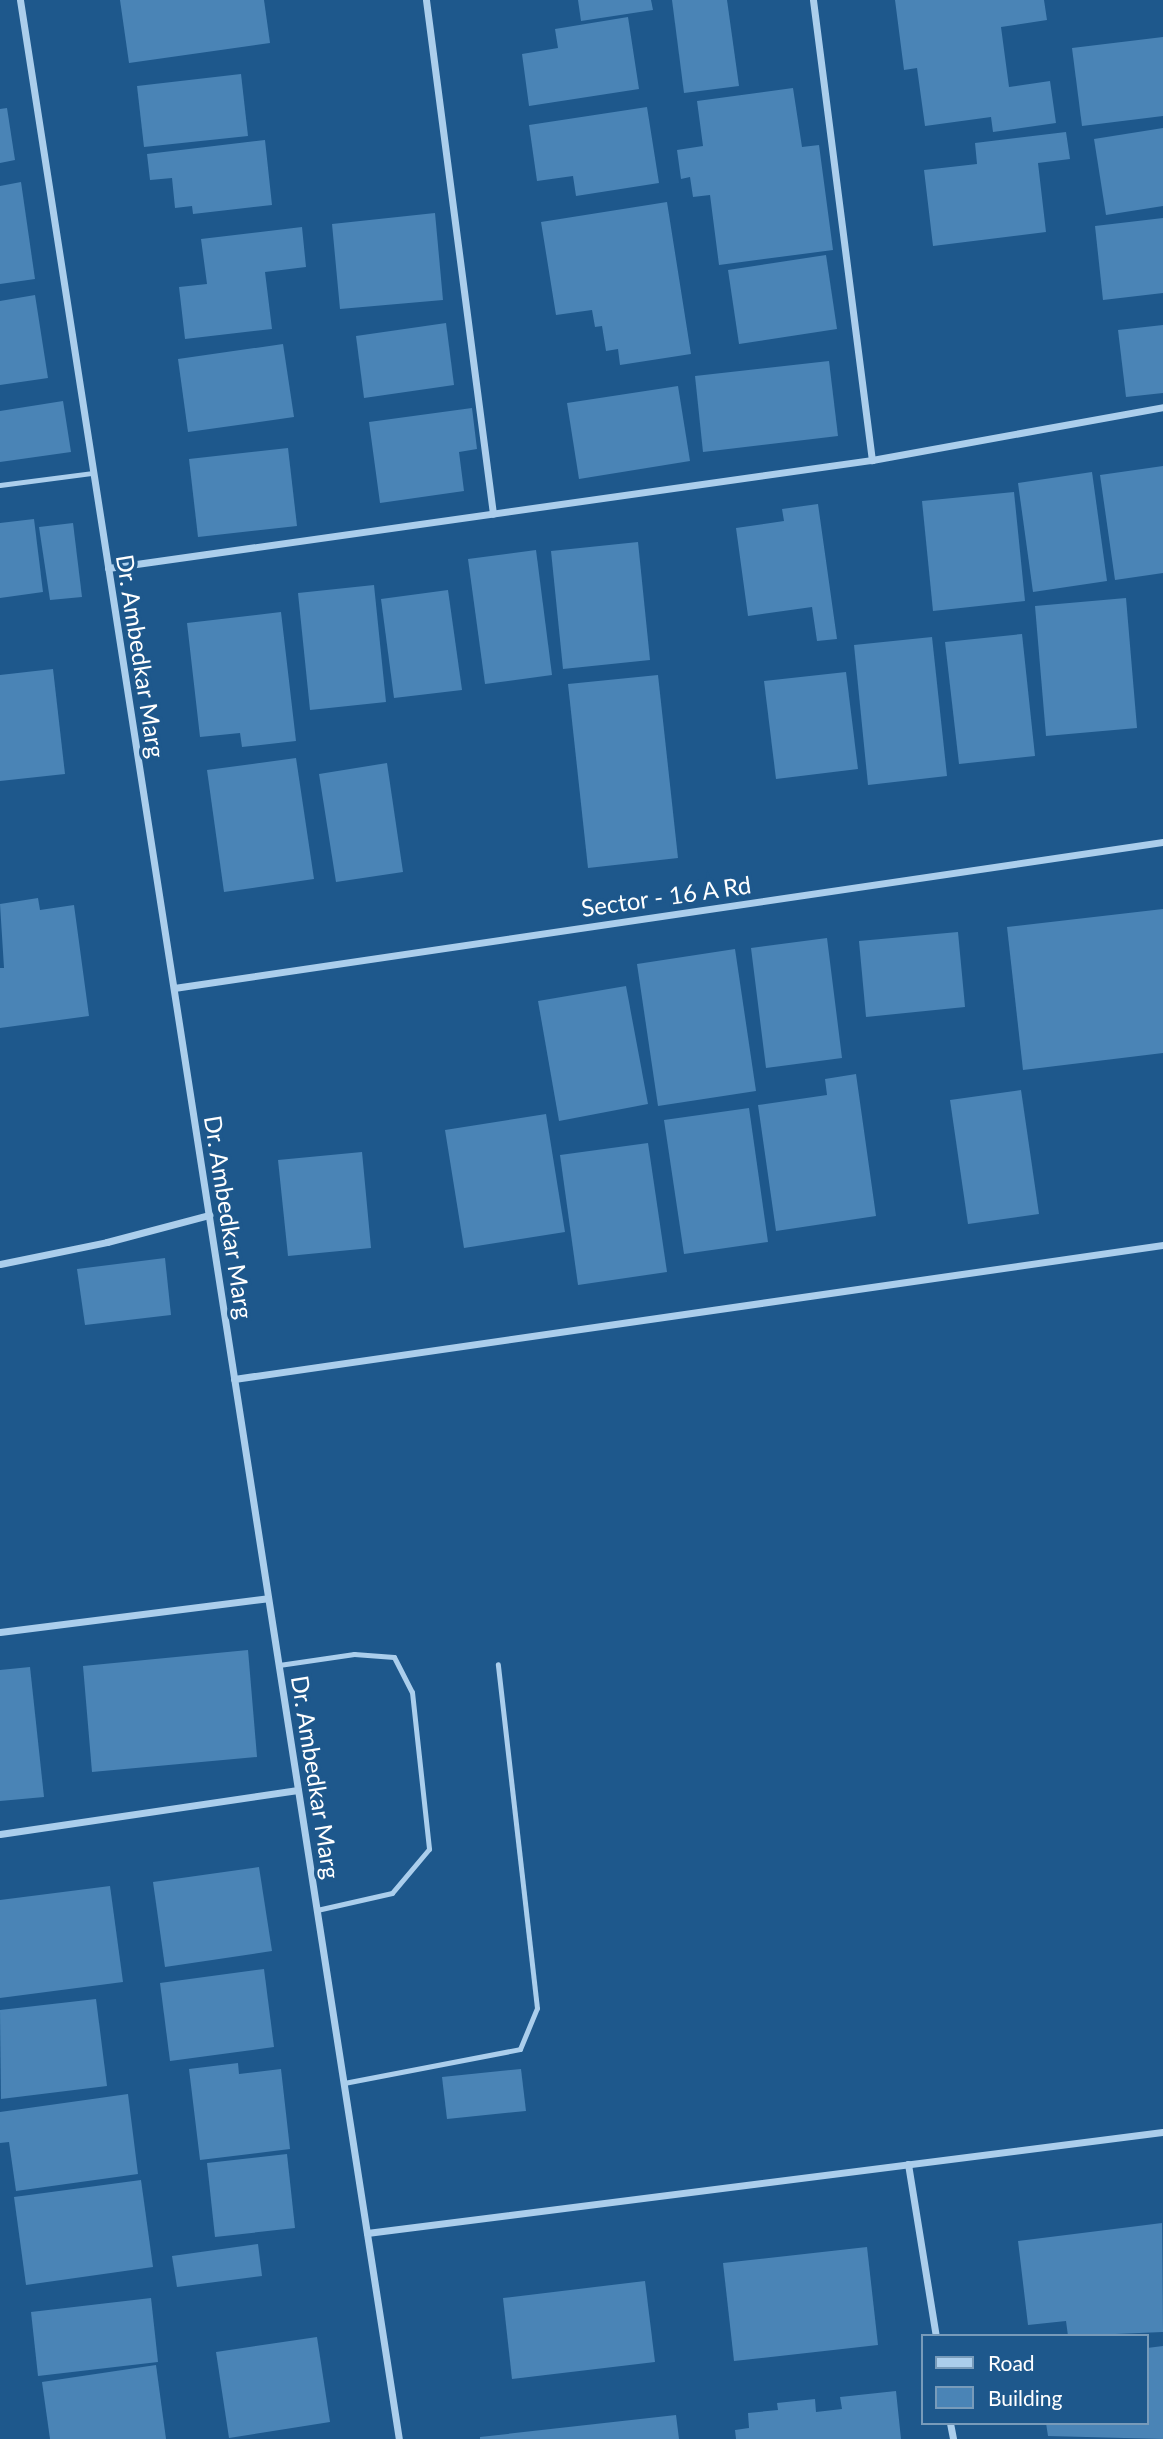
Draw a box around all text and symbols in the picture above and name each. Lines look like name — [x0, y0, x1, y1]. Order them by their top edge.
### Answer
street label: Dr. Ambedkar Marg — [111, 552, 171, 760]
street label: Sector - 16 A Rd — [578, 870, 754, 922]
street label: Dr. Ambedkar Marg — [199, 1113, 259, 1321]
street label: Dr. Ambedkar Marg — [286, 1673, 346, 1881]
legend — [922, 2334, 1149, 2425]
text: Road — [988, 2350, 1035, 2375]
text: Building — [988, 2385, 1063, 2410]

